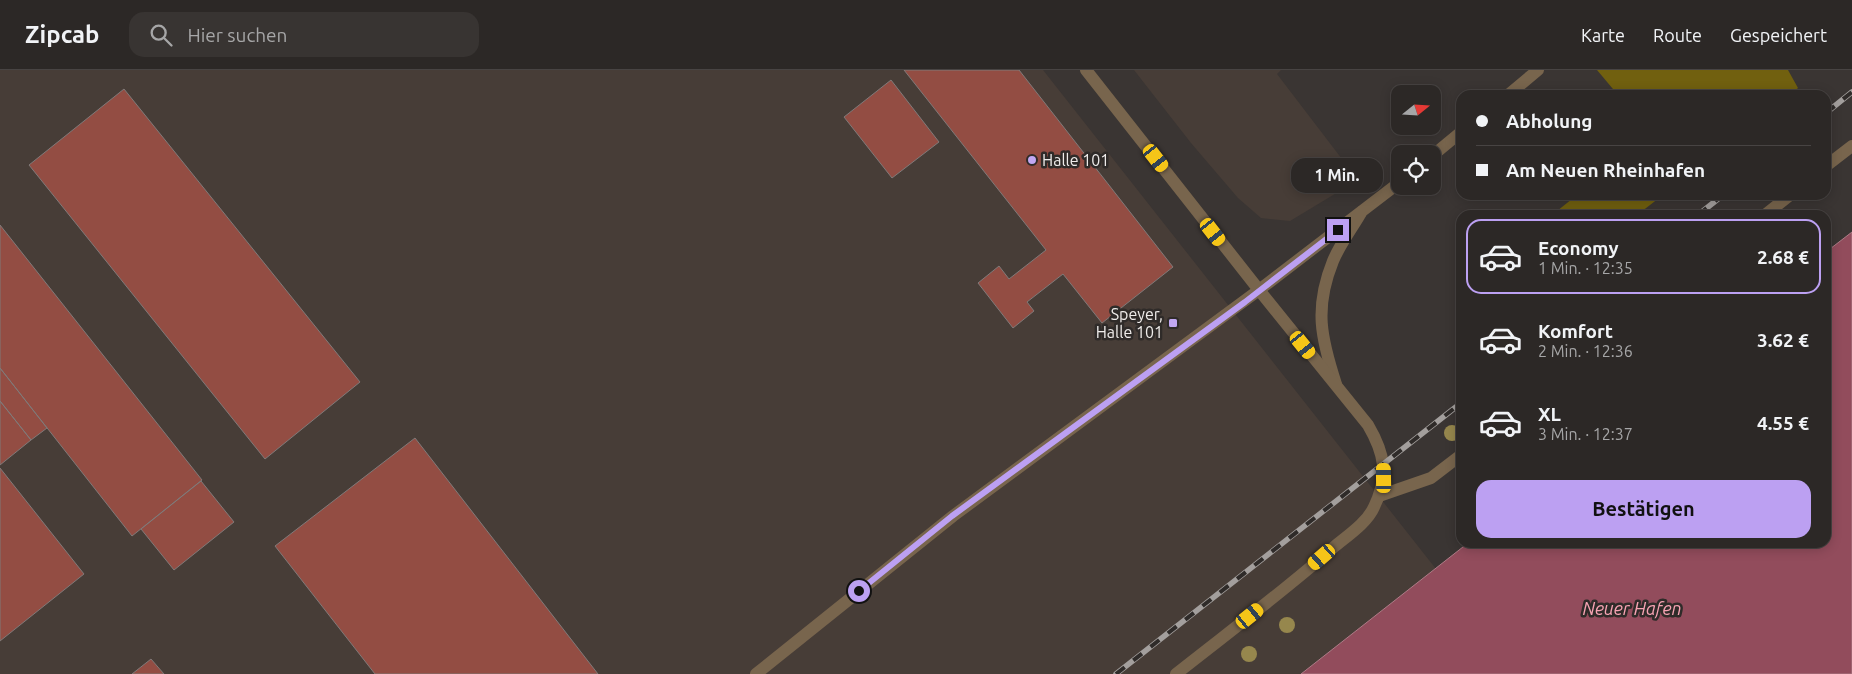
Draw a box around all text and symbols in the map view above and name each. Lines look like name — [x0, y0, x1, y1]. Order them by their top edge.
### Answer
search box — [129, 12, 479, 57]
text: Zipcab — [25, 21, 99, 48]
icon: search — [147, 21, 175, 49]
text: Hier suchen — [187, 24, 287, 46]
text: Karte — [1581, 25, 1625, 45]
text: Route — [1653, 25, 1702, 45]
text: Gespeichert — [1730, 25, 1827, 45]
north arrow — [1391, 85, 1441, 135]
map controls — [1391, 85, 1441, 195]
text: Abholung — [1506, 110, 1592, 132]
car — [1140, 142, 1171, 174]
button: locate — [1391, 145, 1441, 195]
place label: Halle 101 — [1042, 151, 1109, 169]
marker: Halle 101 — [1026, 154, 1038, 166]
callout: 1 Min. — [1292, 158, 1384, 192]
text: Am Neuen Rheinhafen — [1506, 159, 1705, 181]
text: 1 Min. — [1315, 166, 1359, 184]
car — [1197, 216, 1228, 248]
route end — [1327, 219, 1349, 241]
icon: car — [1478, 234, 1523, 279]
text: Economy — [1538, 237, 1619, 259]
text: 2.68 € — [1757, 246, 1809, 268]
text: 1 Min. · 12:35 — [1538, 259, 1633, 277]
place label: Speyer, Halle 101 — [1096, 305, 1163, 341]
marker: Speyer, Halle 101 — [1167, 317, 1179, 329]
icon: car — [1478, 317, 1523, 362]
text: Komfort — [1538, 320, 1613, 342]
car — [1287, 329, 1318, 361]
text: 3.62 € — [1757, 329, 1809, 351]
text: 2 Min. · 12:36 — [1538, 342, 1633, 360]
icon: car — [1478, 400, 1523, 445]
text: XL — [1538, 403, 1561, 425]
text: 4.55 € — [1757, 412, 1809, 434]
text: 3 Min. · 12:37 — [1538, 425, 1633, 443]
car — [1376, 463, 1391, 493]
button: Bestätigen — [1476, 480, 1811, 538]
car — [1305, 541, 1338, 573]
route start — [848, 580, 870, 602]
water label: Neuer Hafen — [1582, 598, 1682, 619]
car — [1233, 601, 1266, 631]

